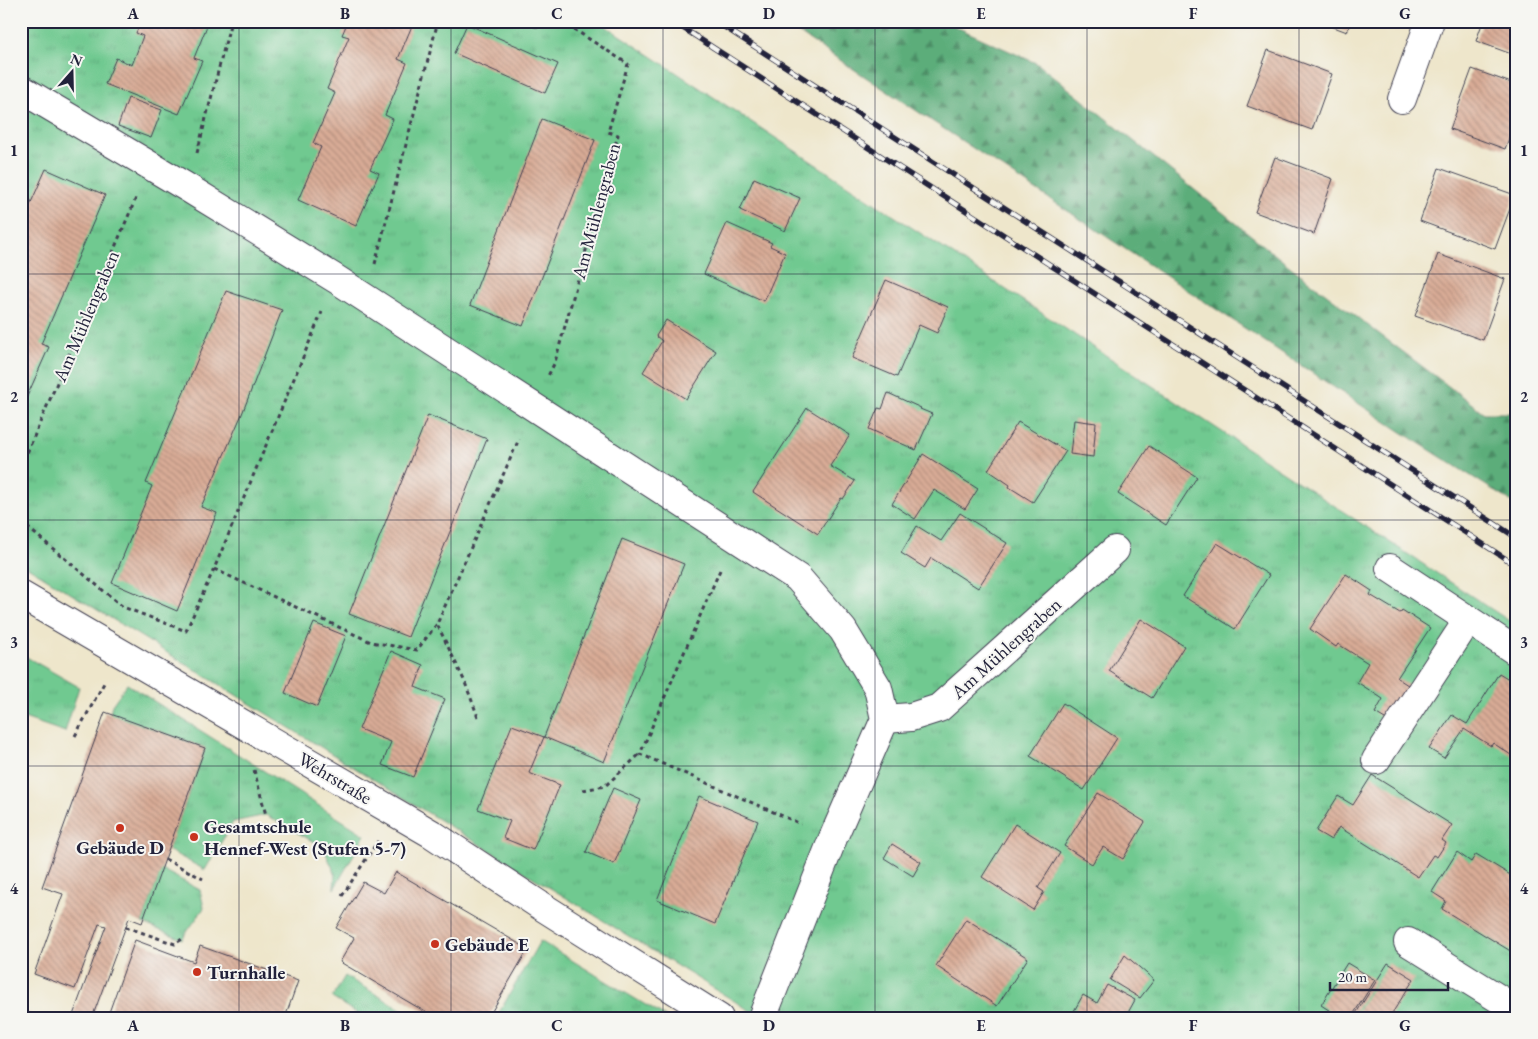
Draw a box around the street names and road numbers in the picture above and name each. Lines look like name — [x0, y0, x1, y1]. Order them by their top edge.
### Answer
street label: Am Mühlengraben — [566, 140, 626, 283]
street label: Am Mühlengraben — [47, 247, 125, 386]
street label: Am Mühlengraben — [945, 592, 1066, 705]
street label: Wehrstraße — [293, 746, 377, 810]

